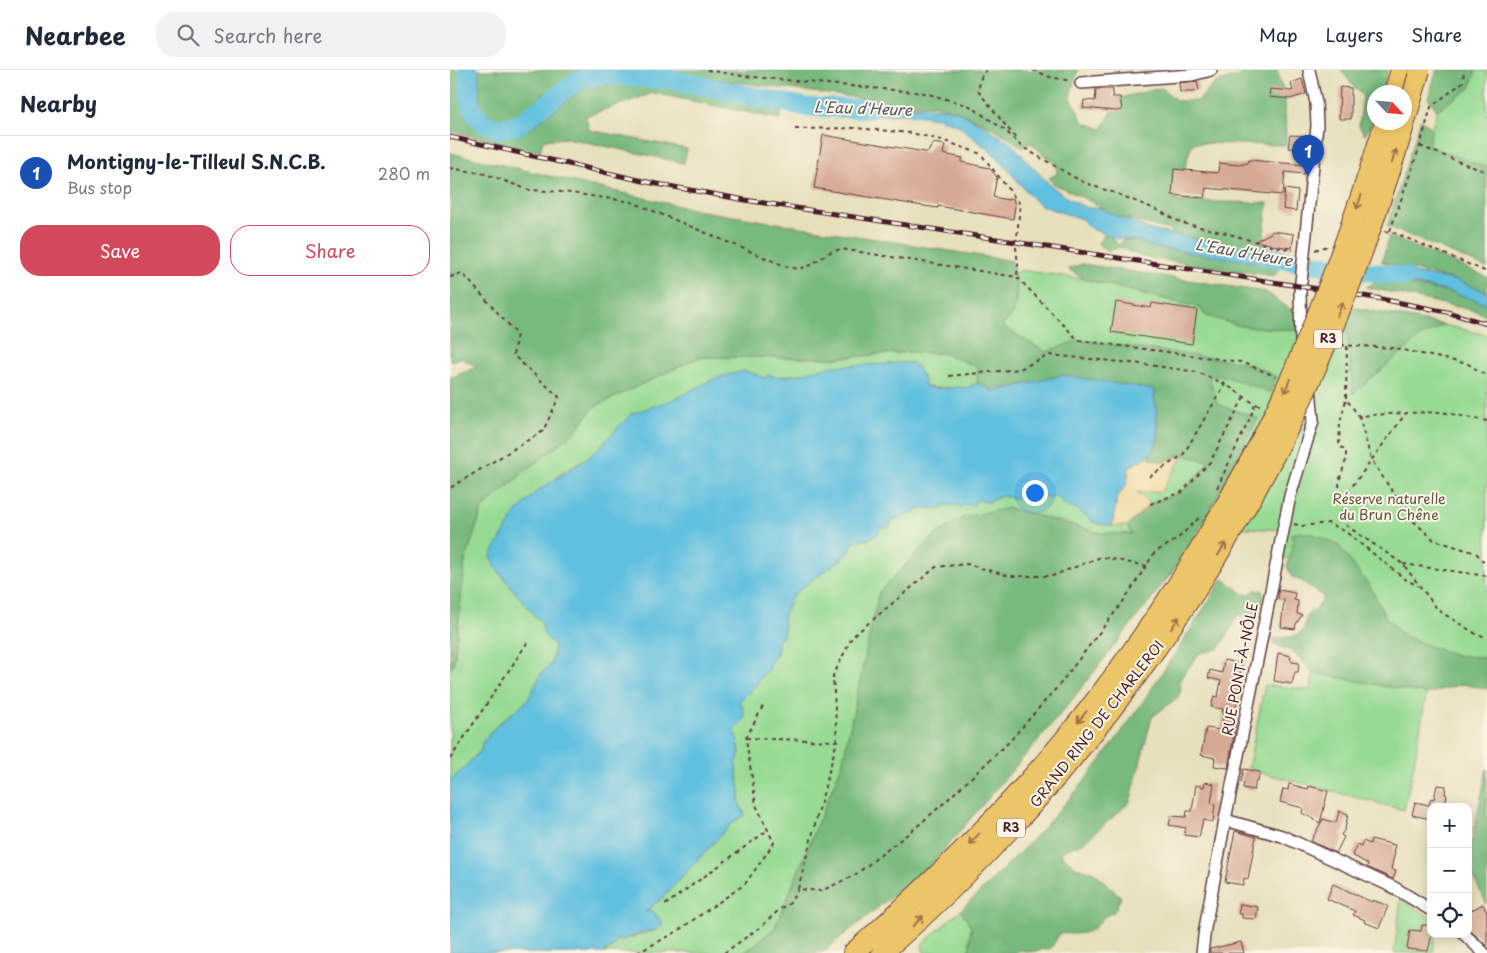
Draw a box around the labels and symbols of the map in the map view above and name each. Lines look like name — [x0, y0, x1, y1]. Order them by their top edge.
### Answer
north arrow — [1367, 85, 1412, 130]
water label: L'Eau d'Heure — [814, 94, 913, 121]
pin: 1 — [1292, 135, 1324, 176]
one-way arrow — [1390, 149, 1400, 165]
one-way arrow — [1354, 194, 1364, 210]
water label: L'Eau d'Heure — [1194, 232, 1295, 272]
one-way arrow — [1336, 302, 1345, 318]
road number: R3 — [1314, 330, 1342, 348]
one-way arrow — [1281, 378, 1291, 393]
your location — [1022, 480, 1048, 506]
park label: Réserve naturelle du Brun Chêne — [1332, 488, 1446, 525]
one-way arrow — [1216, 542, 1227, 556]
street label: RUE PONT-À-NÔLE — [1216, 600, 1263, 738]
one-way arrow — [1170, 616, 1180, 630]
street label: GRAND RING DE CHARLEROI — [1025, 636, 1169, 812]
one-way arrow — [1076, 711, 1087, 724]
road number: R3 — [997, 818, 1025, 838]
one-way arrow — [968, 833, 980, 845]
one-way arrow — [912, 915, 925, 927]

